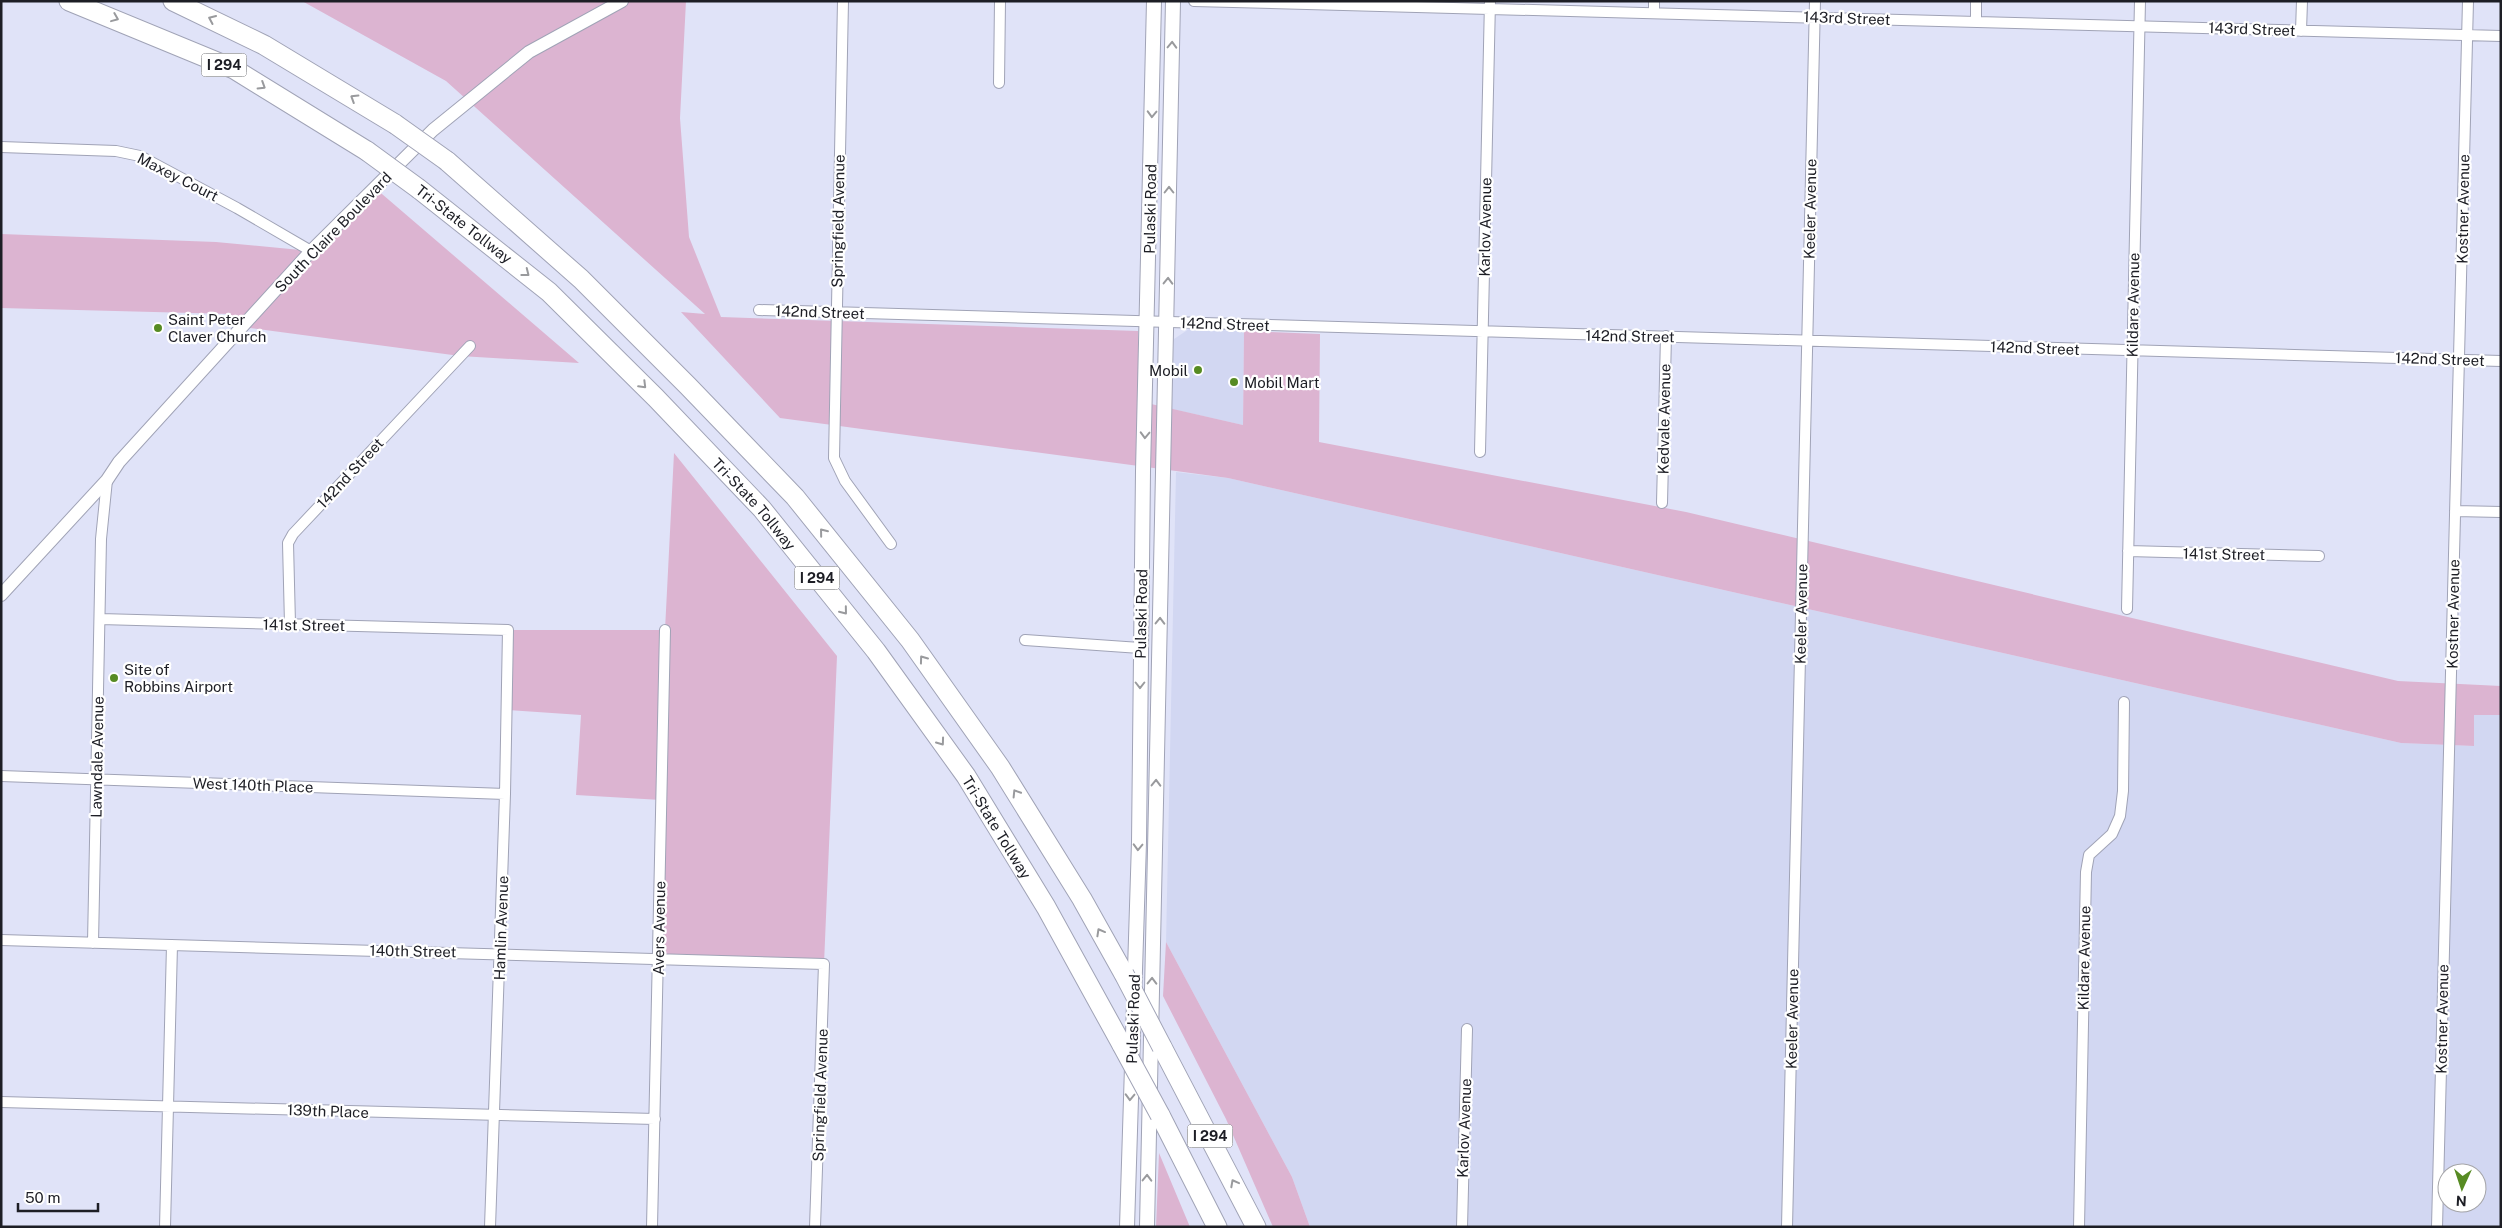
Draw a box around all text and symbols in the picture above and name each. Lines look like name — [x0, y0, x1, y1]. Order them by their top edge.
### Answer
street label: 143rd Street — [1803, 8, 1891, 28]
one-way arrow — [110, 12, 119, 23]
one-way arrow — [208, 14, 217, 25]
street label: 143rd Street — [2208, 19, 2296, 39]
one-way arrow — [1167, 41, 1177, 48]
road number: I 294 — [202, 54, 246, 76]
one-way arrow — [257, 80, 266, 90]
one-way arrow — [350, 95, 359, 104]
one-way arrow — [1147, 110, 1157, 118]
street label: Maxey Court — [135, 149, 221, 205]
street label: Springfield Avenue — [828, 154, 848, 288]
street label: Kostner Avenue — [2454, 154, 2472, 264]
street label: Keeler Avenue — [1801, 159, 1819, 259]
street label: Pulaski Road — [1141, 164, 1159, 254]
street label: South Claire Boulevard — [271, 168, 395, 296]
street label: Karlov Avenue — [1476, 177, 1494, 277]
street label: Tri-State Tollway — [413, 181, 515, 267]
one-way arrow — [1164, 186, 1174, 194]
street label: Kildare Avenue — [2124, 252, 2142, 358]
one-way arrow — [520, 268, 529, 276]
one-way arrow — [1163, 277, 1173, 284]
street label: 142nd Street — [775, 302, 865, 322]
place label: Saint Peter Claver Church — [168, 311, 267, 345]
street label: 142nd Street — [1180, 314, 1270, 334]
marker: Saint Peter Claver Church — [152, 322, 164, 334]
street label: 142nd Street — [1585, 327, 1675, 345]
street label: 142nd Street — [1990, 338, 2080, 358]
street label: 142nd Street — [2395, 349, 2485, 369]
place label: Mobil — [1149, 362, 1188, 379]
marker: Mobil — [1192, 364, 1204, 376]
street label: Kedvale Avenue — [1655, 364, 1673, 474]
place label: Mobil Mart — [1244, 374, 1320, 391]
marker: Mobil Mart — [1228, 376, 1240, 388]
one-way arrow — [637, 379, 646, 388]
one-way arrow — [1139, 431, 1150, 439]
street label: 142nd Street — [313, 434, 387, 512]
street label: Tri-State Tollway — [709, 454, 800, 553]
one-way arrow — [820, 529, 828, 538]
street label: 141st Street — [2183, 545, 2265, 563]
street label: Kostner Avenue — [2444, 559, 2462, 669]
street label: Keeler Avenue — [1792, 564, 1810, 664]
road number: I 294 — [794, 566, 840, 590]
street label: Pulaski Road — [1132, 569, 1150, 659]
one-way arrow — [838, 605, 846, 614]
street label: 141st Street — [263, 616, 345, 634]
one-way arrow — [1154, 616, 1165, 624]
one-way arrow — [920, 655, 929, 665]
place label: Site of Robbins Airport — [124, 661, 233, 695]
marker: Site of Robbins Airport — [108, 672, 120, 684]
one-way arrow — [1135, 681, 1145, 689]
street label: Lawndale Avenue — [87, 696, 107, 818]
one-way arrow — [935, 736, 944, 745]
street label: Tri-State Tollway — [959, 773, 1035, 882]
street label: West 140th Place — [192, 774, 314, 796]
one-way arrow — [1151, 779, 1161, 786]
one-way arrow — [1013, 789, 1023, 798]
one-way arrow — [1133, 843, 1144, 851]
street label: Hamlin Avenue — [491, 875, 511, 981]
street label: Avers Avenue — [650, 881, 668, 975]
street label: Kildare Avenue — [2075, 905, 2093, 1011]
one-way arrow — [1096, 928, 1106, 937]
street label: 140th Street — [370, 942, 457, 960]
street label: Kostner Avenue — [2433, 964, 2451, 1074]
street label: Keeler Avenue — [1783, 969, 1801, 1069]
street label: Pulaski Road — [1123, 974, 1143, 1064]
one-way arrow — [1147, 976, 1157, 984]
street label: Springfield Avenue — [809, 1028, 831, 1162]
street label: Karlov Avenue — [1454, 1078, 1474, 1178]
one-way arrow — [1125, 1093, 1136, 1101]
street label: 139th Place — [287, 1101, 369, 1121]
road number: I 294 — [1188, 1124, 1232, 1148]
north arrow — [2437, 1163, 2487, 1213]
one-way arrow — [1142, 1174, 1153, 1182]
one-way arrow — [1231, 1179, 1241, 1188]
scale bar — [18, 1180, 98, 1212]
text: 50 m — [25, 1189, 60, 1206]
text: N — [2455, 1193, 2467, 1209]

